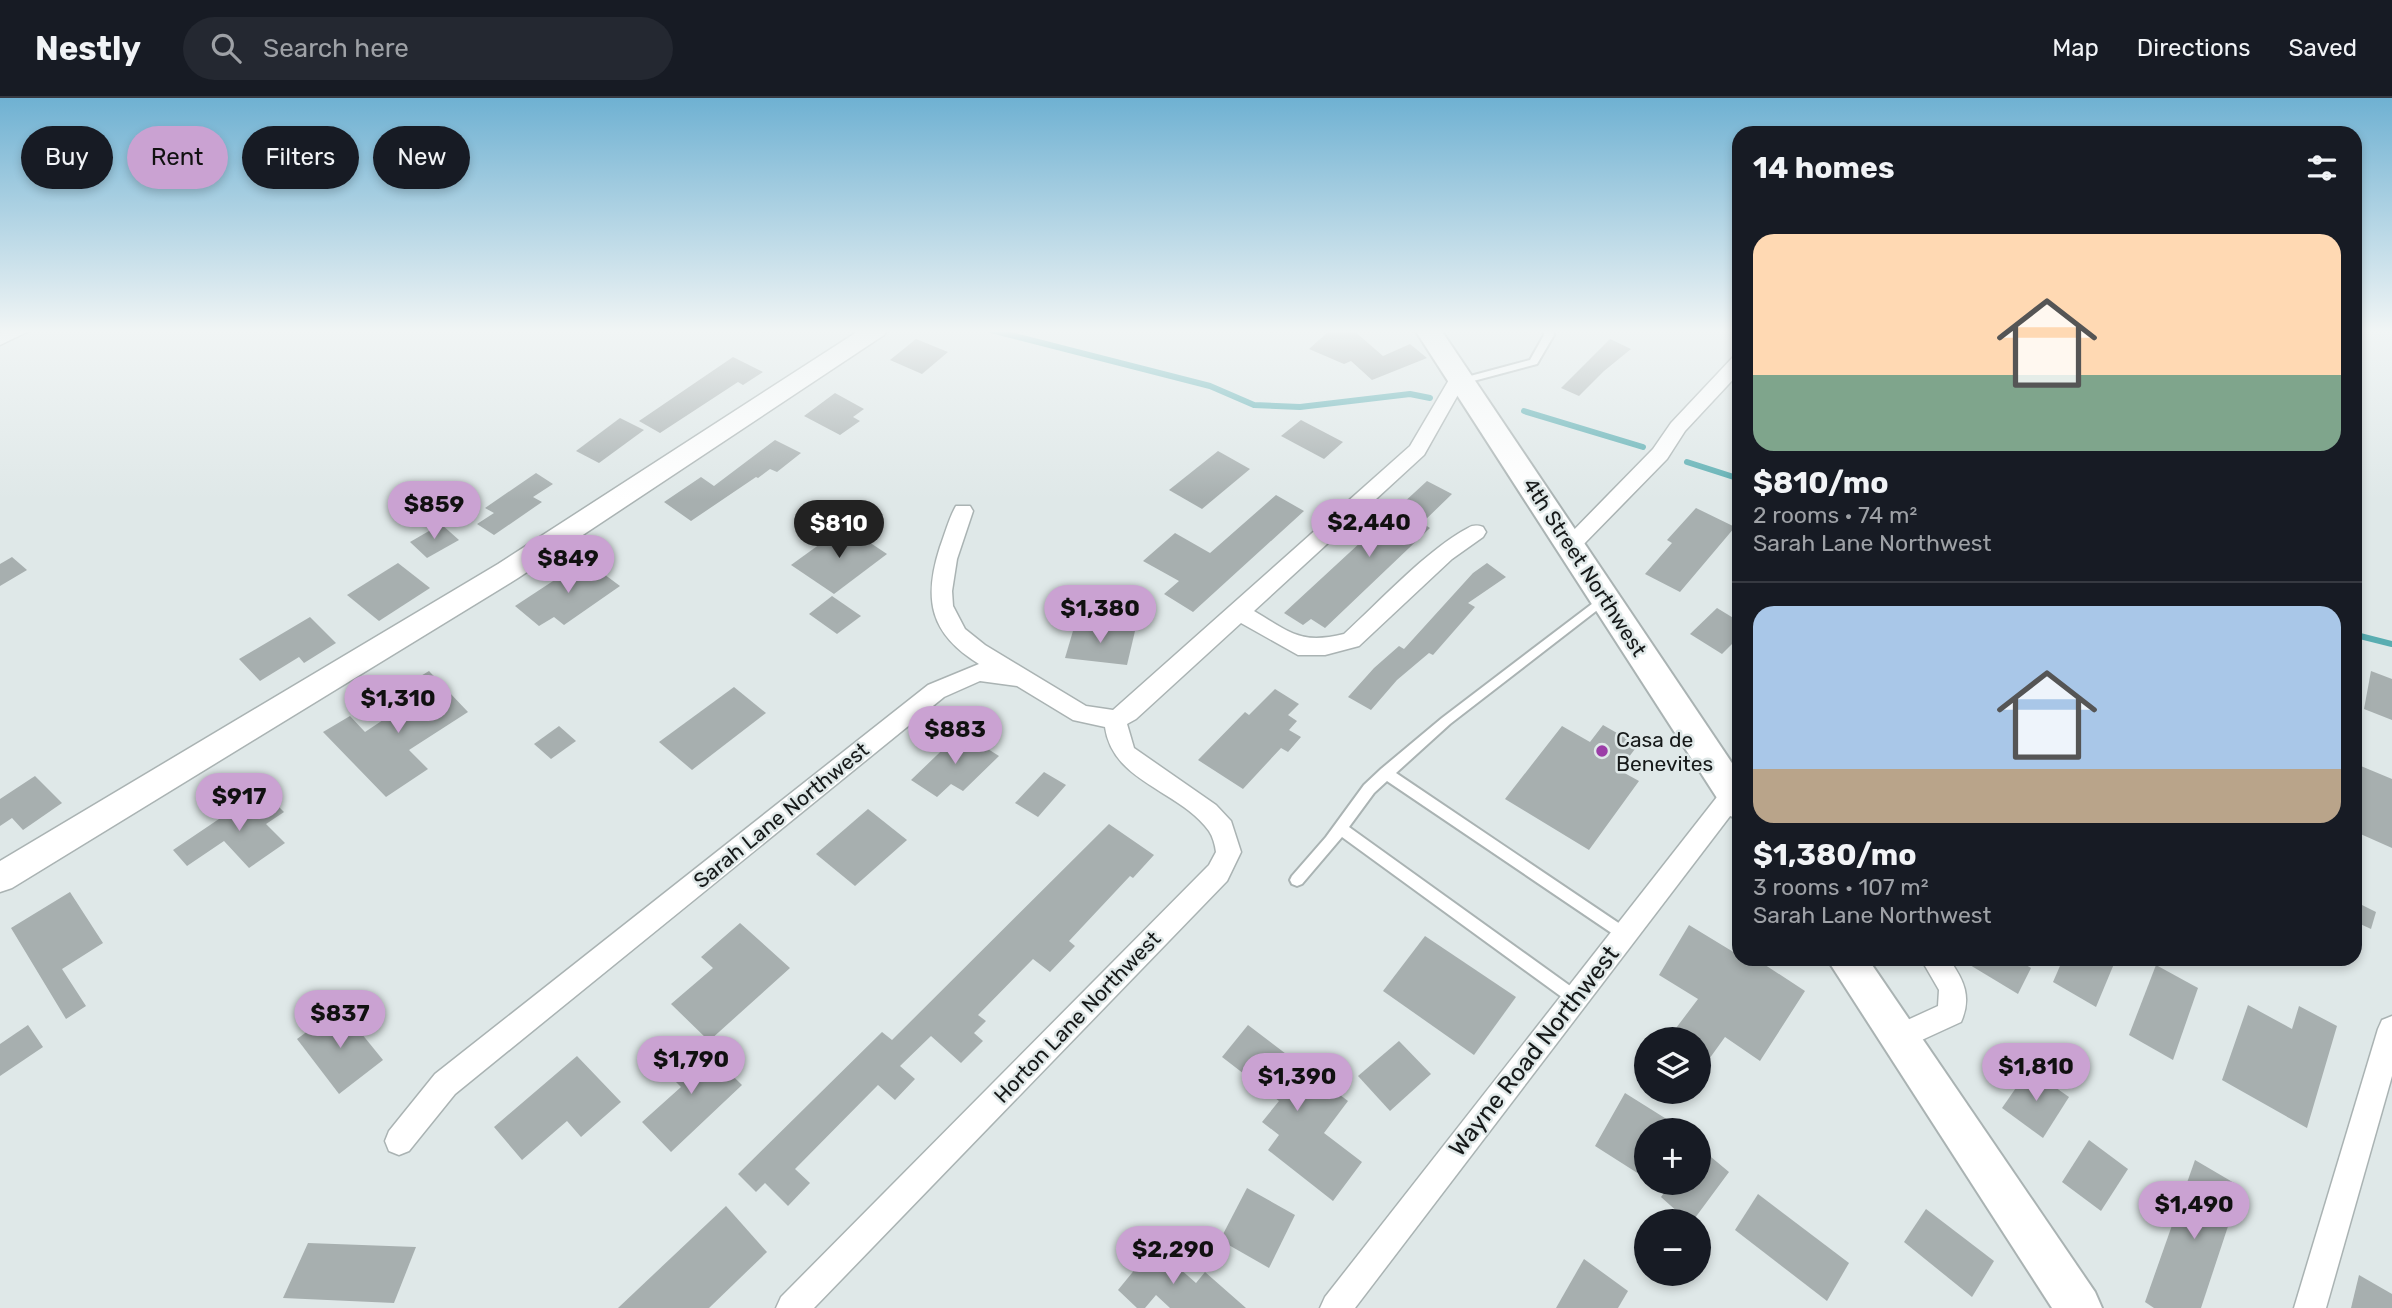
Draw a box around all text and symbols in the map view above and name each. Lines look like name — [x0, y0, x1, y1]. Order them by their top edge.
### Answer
search box — [183, 17, 673, 80]
text: Nestly — [35, 29, 141, 68]
icon: search — [207, 29, 245, 67]
text: Search here — [263, 33, 409, 64]
text: Map — [2052, 34, 2099, 62]
text: Directions — [2137, 34, 2250, 62]
text: Saved — [2288, 34, 2357, 62]
chip: Buy — [21, 126, 113, 189]
chip: Rent — [127, 126, 228, 189]
chip: Filters — [242, 126, 359, 189]
chip: New — [373, 126, 470, 189]
icon: filters — [2303, 149, 2341, 187]
text: 14 homes — [1753, 150, 1895, 186]
icon: home — [1984, 280, 2110, 406]
text: $810/mo — [1753, 465, 1888, 501]
street label: 4th Street Northwest — [1518, 473, 1652, 661]
pin: $859 — [393, 482, 475, 541]
text: $859 — [404, 490, 464, 518]
pin: $810 — [798, 500, 880, 560]
pin: $2,440 — [1312, 500, 1426, 559]
text: 2 rooms · 74 m² — [1753, 501, 1917, 529]
text: $2,440 — [1327, 508, 1411, 536]
text: $810 — [810, 509, 868, 537]
text: Sarah Lane Northwest — [1753, 529, 1991, 557]
pin: $849 — [527, 536, 609, 595]
text: $849 — [537, 544, 599, 572]
pin: $1,380 — [1043, 586, 1157, 645]
text: $1,380 — [1060, 594, 1140, 622]
icon: home — [1984, 652, 2110, 778]
pin: $1,310 — [341, 676, 455, 735]
text: $1,310 — [360, 684, 436, 712]
pin: $883 — [914, 706, 996, 766]
text: $883 — [924, 715, 986, 743]
place label: Casa de Benevites — [1616, 727, 1713, 776]
street label: Sarah Lane Northwest — [689, 737, 873, 893]
marker: Casa de Benevites — [1594, 743, 1610, 759]
pin: $917 — [198, 774, 280, 833]
text: $917 — [212, 782, 266, 810]
text: $1,380/mo — [1753, 837, 1917, 873]
text: 3 rooms · 107 m² — [1753, 873, 1929, 901]
text: Sarah Lane Northwest — [1753, 901, 1991, 929]
street label: Horton Lane Northwest — [988, 926, 1166, 1108]
street label: Wayne Road Northwest — [1443, 940, 1625, 1162]
pin: $837 — [299, 990, 381, 1050]
text: $837 — [310, 999, 370, 1027]
map controls — [1634, 1027, 1711, 1286]
button: layers — [1634, 1027, 1711, 1104]
pin: $1,790 — [634, 1037, 748, 1096]
pin: $1,810 — [1979, 1044, 2093, 1103]
text: $1,790 — [653, 1045, 729, 1073]
text: $1,810 — [1998, 1052, 2074, 1080]
pin: $1,390 — [1240, 1054, 1354, 1113]
text: $1,390 — [1258, 1062, 1336, 1090]
button: + — [1634, 1118, 1711, 1195]
pin: $1,490 — [2137, 1182, 2251, 1241]
text: $1,490 — [2154, 1190, 2234, 1218]
button: − — [1634, 1209, 1711, 1286]
pin: $2,290 — [1116, 1226, 1230, 1286]
text: $2,290 — [1132, 1235, 1214, 1263]

